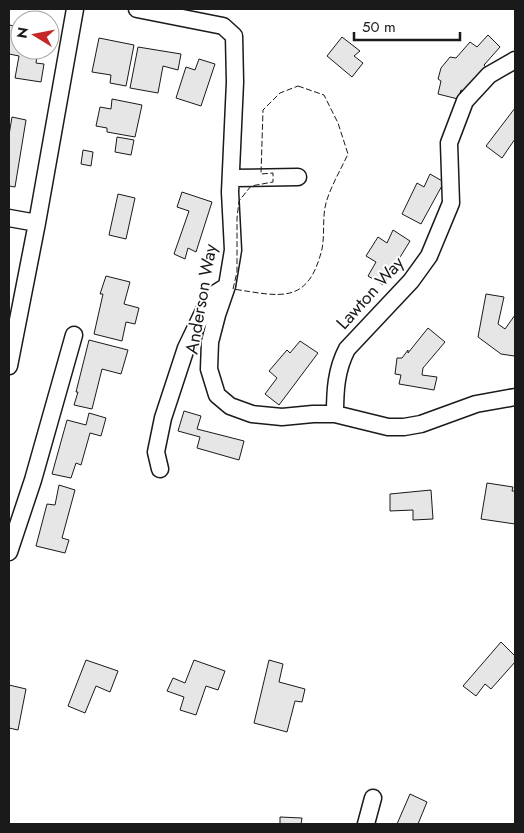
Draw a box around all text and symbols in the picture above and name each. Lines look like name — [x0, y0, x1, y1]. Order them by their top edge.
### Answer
north arrow — [10, 10, 60, 60]
scale bar — [354, 10, 460, 42]
text: 50 m — [362, 16, 396, 38]
text: N — [11, 26, 33, 40]
street label: Anderson Way — [179, 242, 223, 356]
street label: Lawton Way — [330, 251, 410, 335]

